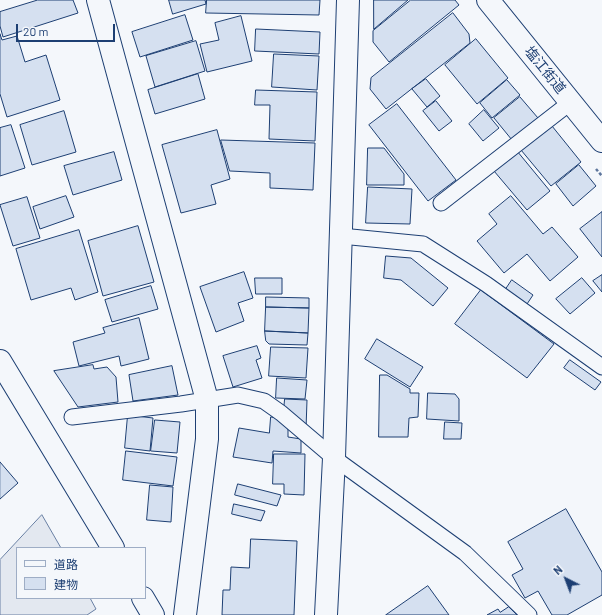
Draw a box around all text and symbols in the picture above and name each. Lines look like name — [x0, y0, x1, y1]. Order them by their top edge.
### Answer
scale bar — [18, 16, 117, 42]
text: 20 m — [23, 24, 49, 38]
street label: 塩江街道 — [521, 43, 569, 97]
legend — [16, 547, 146, 599]
text: 道路 — [54, 557, 78, 571]
north arrow — [546, 559, 586, 599]
text: N — [551, 562, 565, 577]
text: 建物 — [54, 577, 78, 591]

